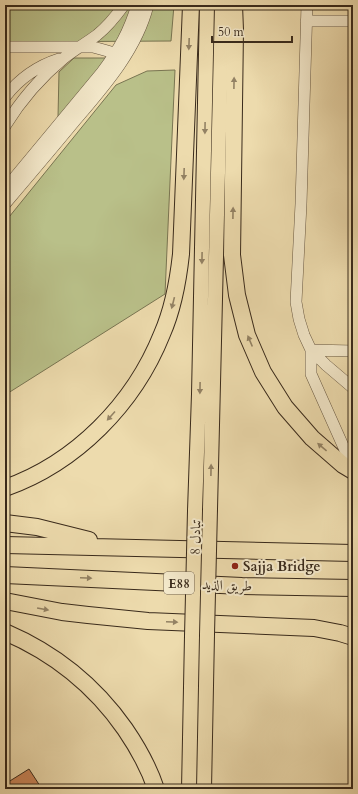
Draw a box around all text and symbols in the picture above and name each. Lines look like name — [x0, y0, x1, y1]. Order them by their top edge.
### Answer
scale bar — [212, 18, 292, 44]
text: 50 m — [218, 24, 245, 40]
one-way arrow — [186, 38, 192, 51]
one-way arrow — [231, 76, 237, 89]
one-way arrow — [201, 122, 208, 134]
one-way arrow — [181, 168, 187, 181]
one-way arrow — [230, 206, 236, 219]
one-way arrow — [199, 252, 205, 265]
one-way arrow — [169, 297, 175, 309]
one-way arrow — [246, 335, 252, 347]
one-way arrow — [196, 382, 203, 394]
one-way arrow — [106, 411, 116, 421]
one-way arrow — [317, 443, 328, 452]
one-way arrow — [208, 463, 214, 476]
street label: تبادل 8 — [186, 519, 205, 555]
place label: Sajja Bridge — [243, 557, 321, 576]
marker: Sajja Bridge — [230, 561, 240, 571]
road number: E88 — [164, 572, 194, 594]
one-way arrow — [80, 575, 92, 582]
street label: طريق الذيد — [202, 575, 253, 596]
one-way arrow — [37, 606, 49, 612]
one-way arrow — [166, 618, 178, 625]

